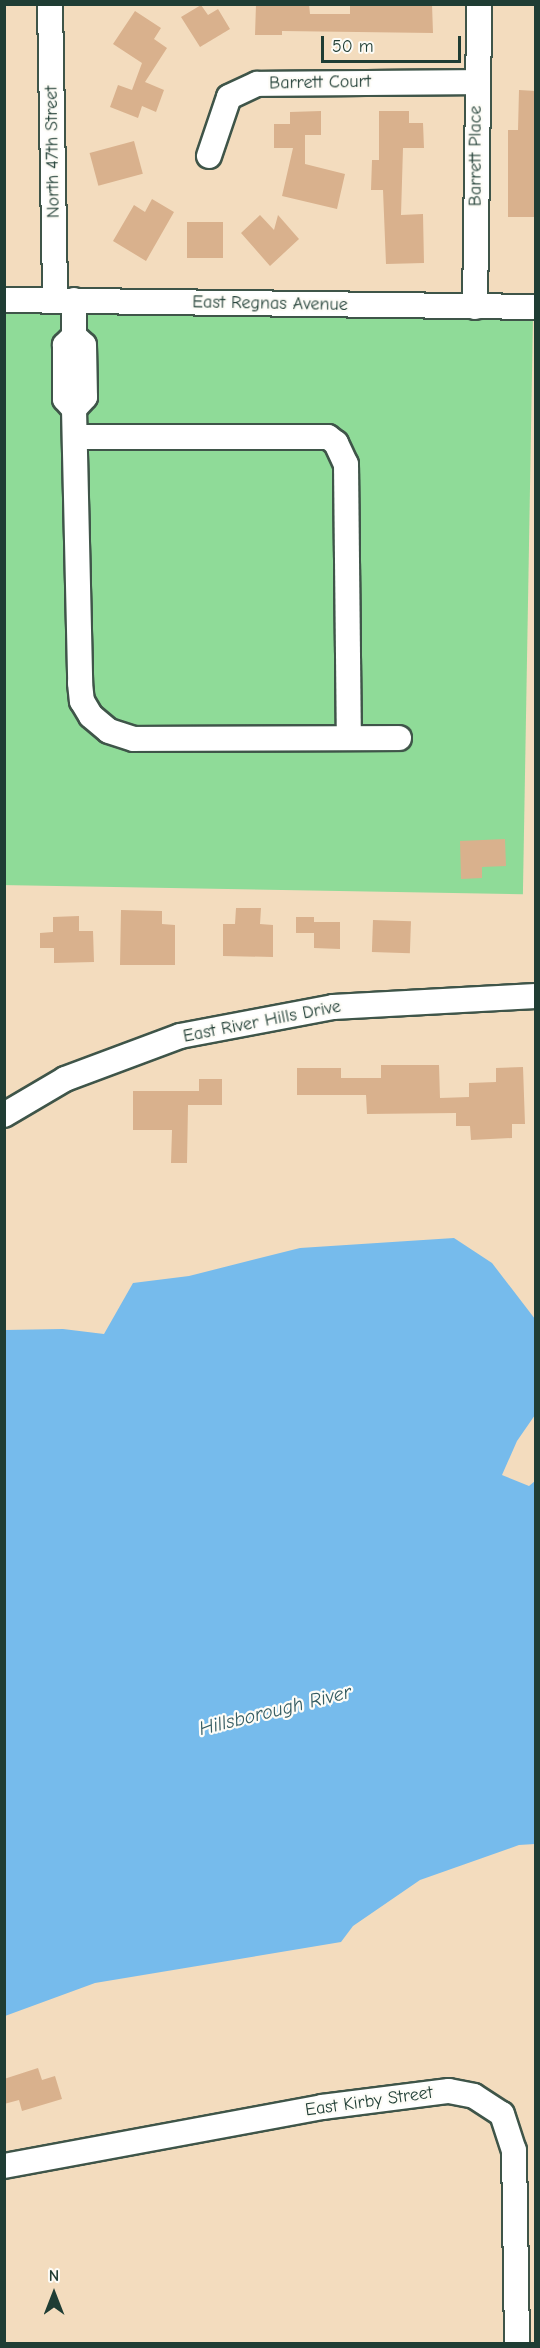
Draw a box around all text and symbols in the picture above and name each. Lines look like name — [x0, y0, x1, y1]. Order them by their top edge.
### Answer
scale bar — [324, 24, 464, 62]
text: 50 m — [332, 36, 374, 57]
street label: Barrett Court — [269, 71, 371, 95]
street label: North 47th Street — [41, 86, 65, 218]
street label: Barrett Place — [465, 106, 487, 206]
street label: East Regnas Avenue — [192, 292, 348, 316]
street label: East River Hills Drive — [181, 996, 343, 1048]
water label: Hillsborough River — [196, 1679, 354, 1741]
street label: East Kirby Street — [304, 2082, 434, 2122]
north arrow — [24, 2264, 84, 2324]
text: N — [49, 2267, 59, 2285]

